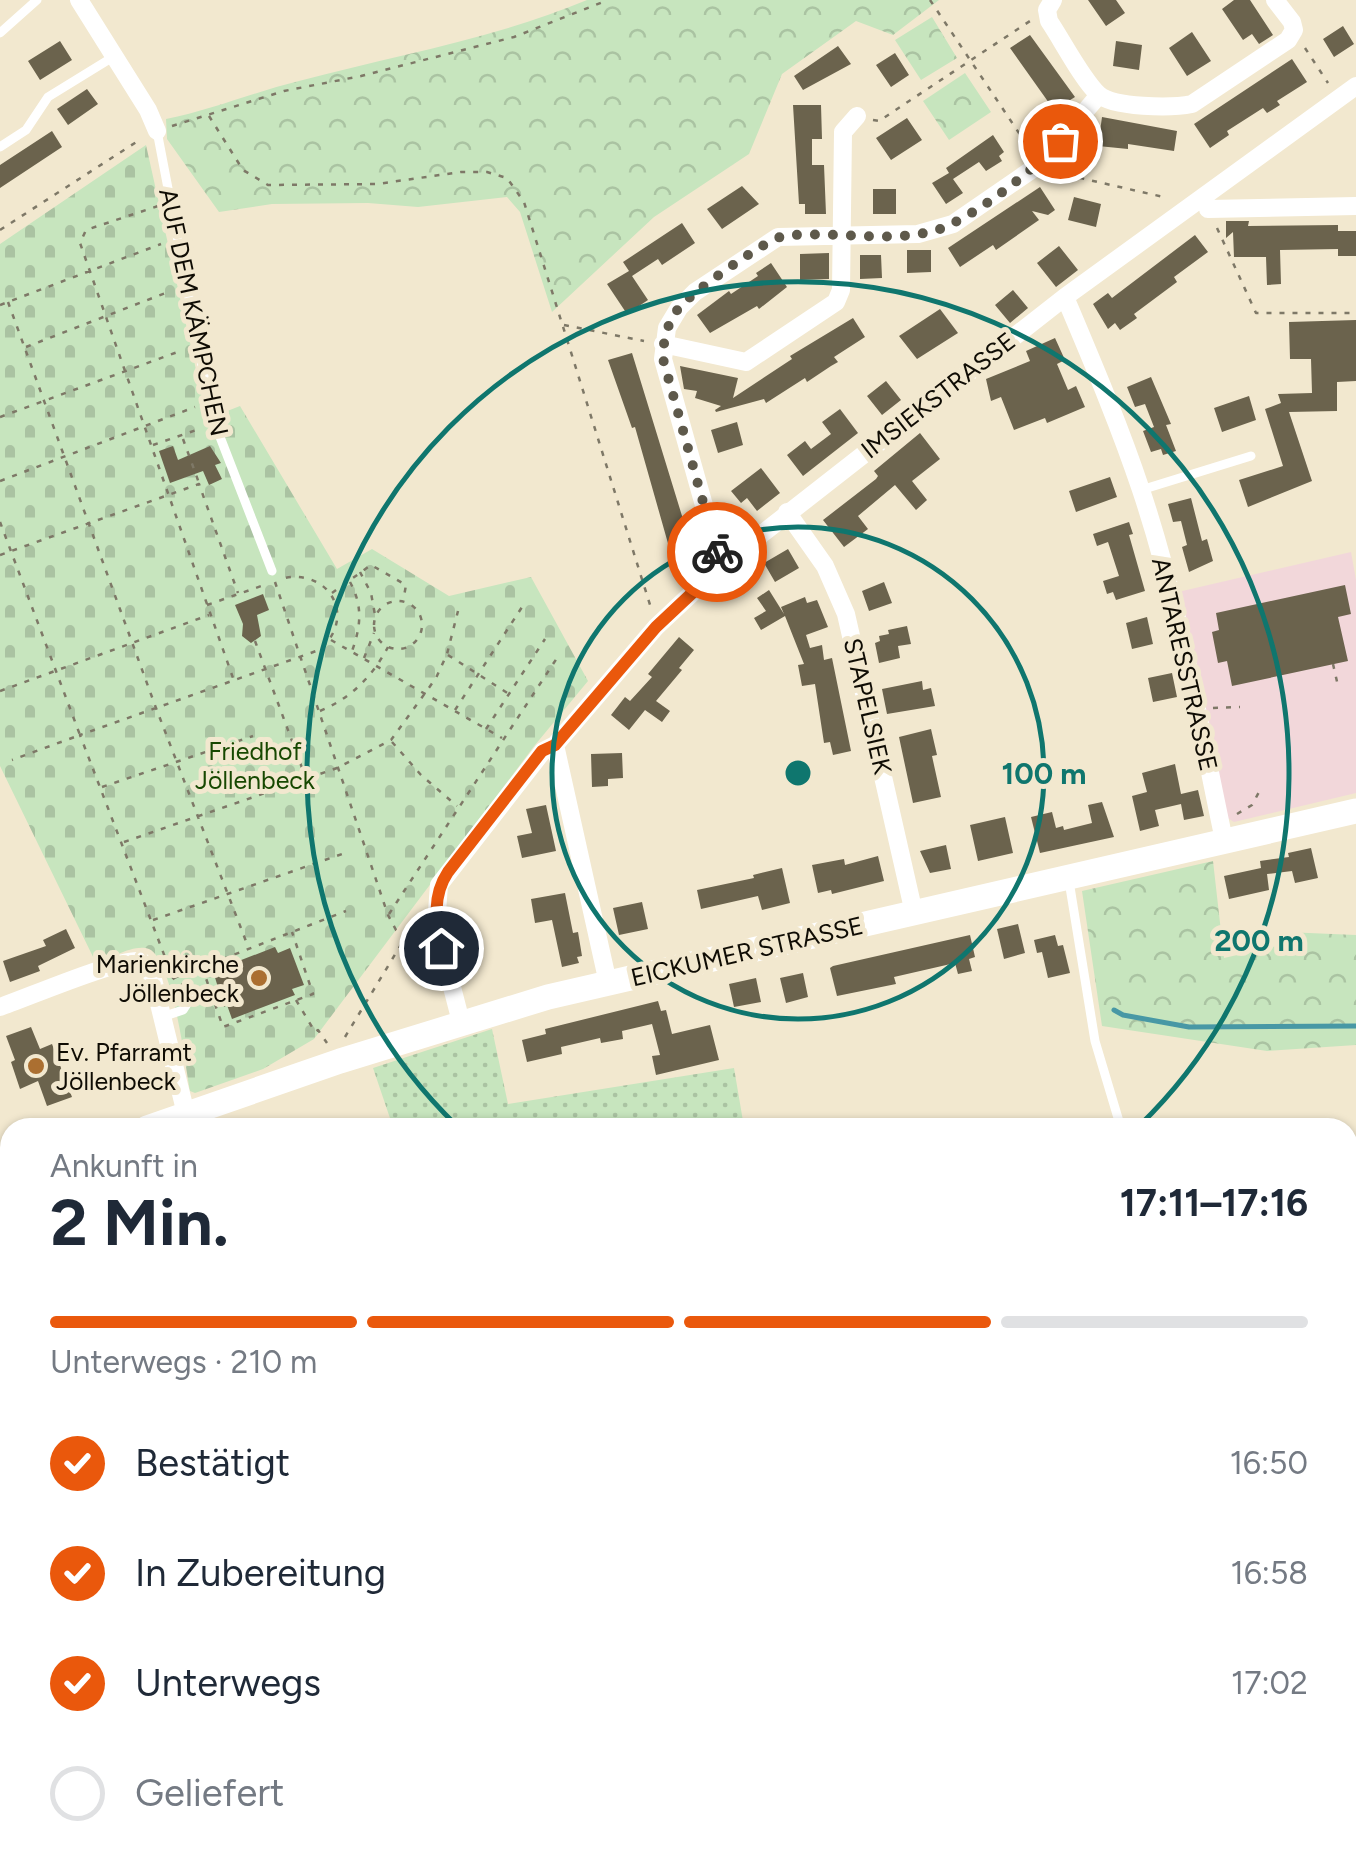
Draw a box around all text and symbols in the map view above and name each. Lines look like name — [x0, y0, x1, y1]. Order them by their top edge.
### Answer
pin — [1018, 99, 1103, 184]
icon: bag — [1033, 114, 1088, 169]
street label: AUF DEM KÄMPCHEN — [153, 185, 235, 439]
street label: IMSIEKSTRASSE — [855, 326, 1021, 464]
courier — [667, 502, 767, 602]
icon: bike — [690, 525, 745, 580]
street label: ANTARESSTRASSE — [1146, 554, 1224, 774]
street label: STAPELSIEK — [838, 635, 898, 778]
park label: Friedhof Jöllenbeck — [195, 736, 316, 795]
centre of rings — [780, 755, 816, 791]
text: 100 m — [1002, 755, 1086, 792]
pin — [399, 906, 484, 991]
street label: EICKUMER STRASSE — [628, 910, 866, 992]
icon: home — [414, 921, 469, 976]
text: 200 m — [1214, 922, 1304, 959]
place label: Marienkirche Jöllenbeck — [96, 949, 240, 1008]
marker: Marienkirche Jöllenbeck — [248, 967, 270, 989]
place label: Ev. Pfarramt Jöllenbeck — [56, 1037, 192, 1096]
marker: Ev. Pfarramt Jöllenbeck — [25, 1055, 47, 1077]
text: Ankunft in — [50, 1147, 198, 1185]
text: 17:11–17:16 — [1120, 1180, 1308, 1226]
text: 2 Min. — [50, 1183, 229, 1261]
text: Unterwegs · 210 m — [50, 1343, 317, 1381]
icon: check — [50, 1436, 105, 1491]
text: Bestätigt — [135, 1440, 290, 1486]
text: 16:50 — [1230, 1444, 1308, 1482]
icon: check — [50, 1546, 105, 1601]
text: In Zubereitung — [135, 1550, 386, 1596]
text: 16:58 — [1231, 1554, 1308, 1592]
icon: check — [50, 1656, 105, 1711]
text: Unterwegs — [135, 1660, 321, 1706]
text: 17:02 — [1231, 1664, 1308, 1702]
text: Geliefert — [135, 1770, 284, 1816]

